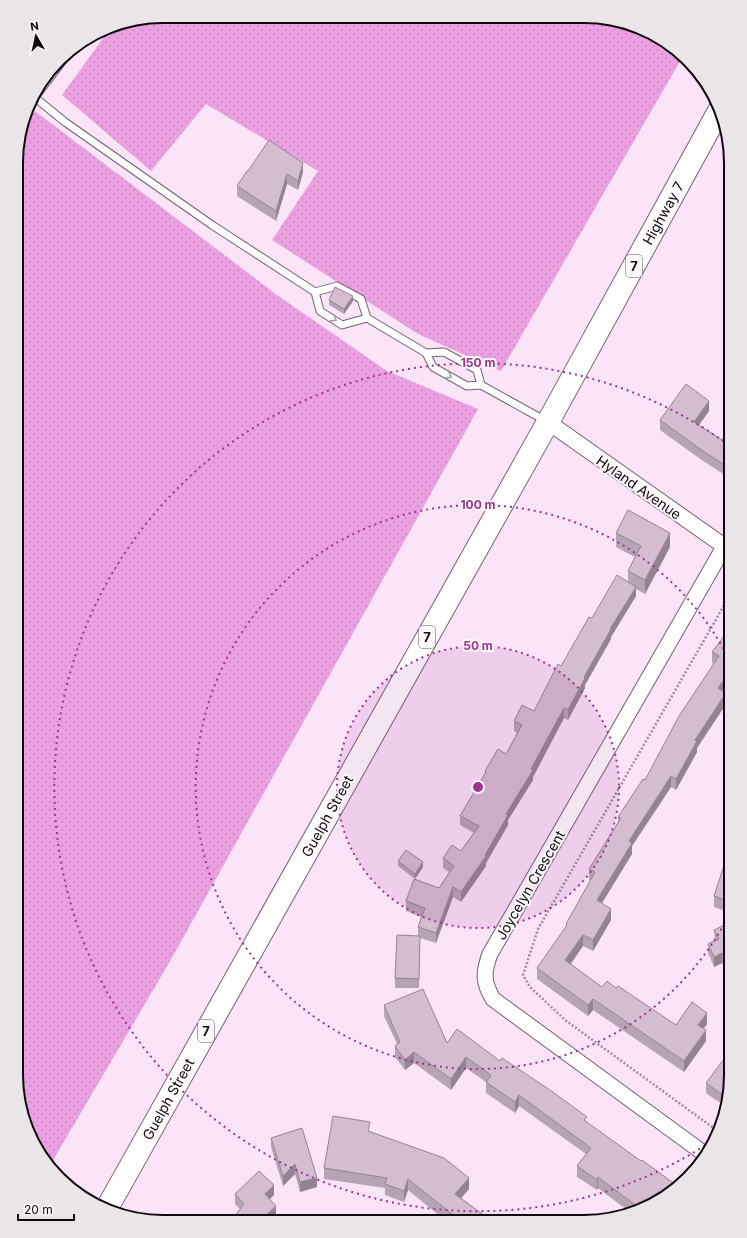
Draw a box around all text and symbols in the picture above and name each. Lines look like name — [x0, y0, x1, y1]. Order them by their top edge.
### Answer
north arrow — [16, 16, 56, 56]
text: N — [29, 19, 40, 34]
street label: Highway 7 — [639, 178, 687, 248]
road number: 7 — [626, 255, 642, 277]
one-way arrow — [330, 315, 337, 322]
text: 150 m — [461, 355, 495, 370]
one-way arrow — [445, 372, 452, 379]
street label: Hyland Avenue — [593, 451, 685, 523]
text: 100 m — [460, 497, 496, 512]
road number: 7 — [419, 626, 435, 648]
text: 50 m — [463, 638, 493, 653]
street label: Guelph Street — [298, 772, 357, 860]
centre of rings — [471, 780, 485, 794]
street label: Joycelyn Crescent — [492, 827, 568, 943]
road number: 7 — [198, 1020, 214, 1042]
street label: Guelph Street — [139, 1055, 198, 1143]
scale bar — [18, 1196, 74, 1222]
text: 20 m — [24, 1202, 53, 1217]

